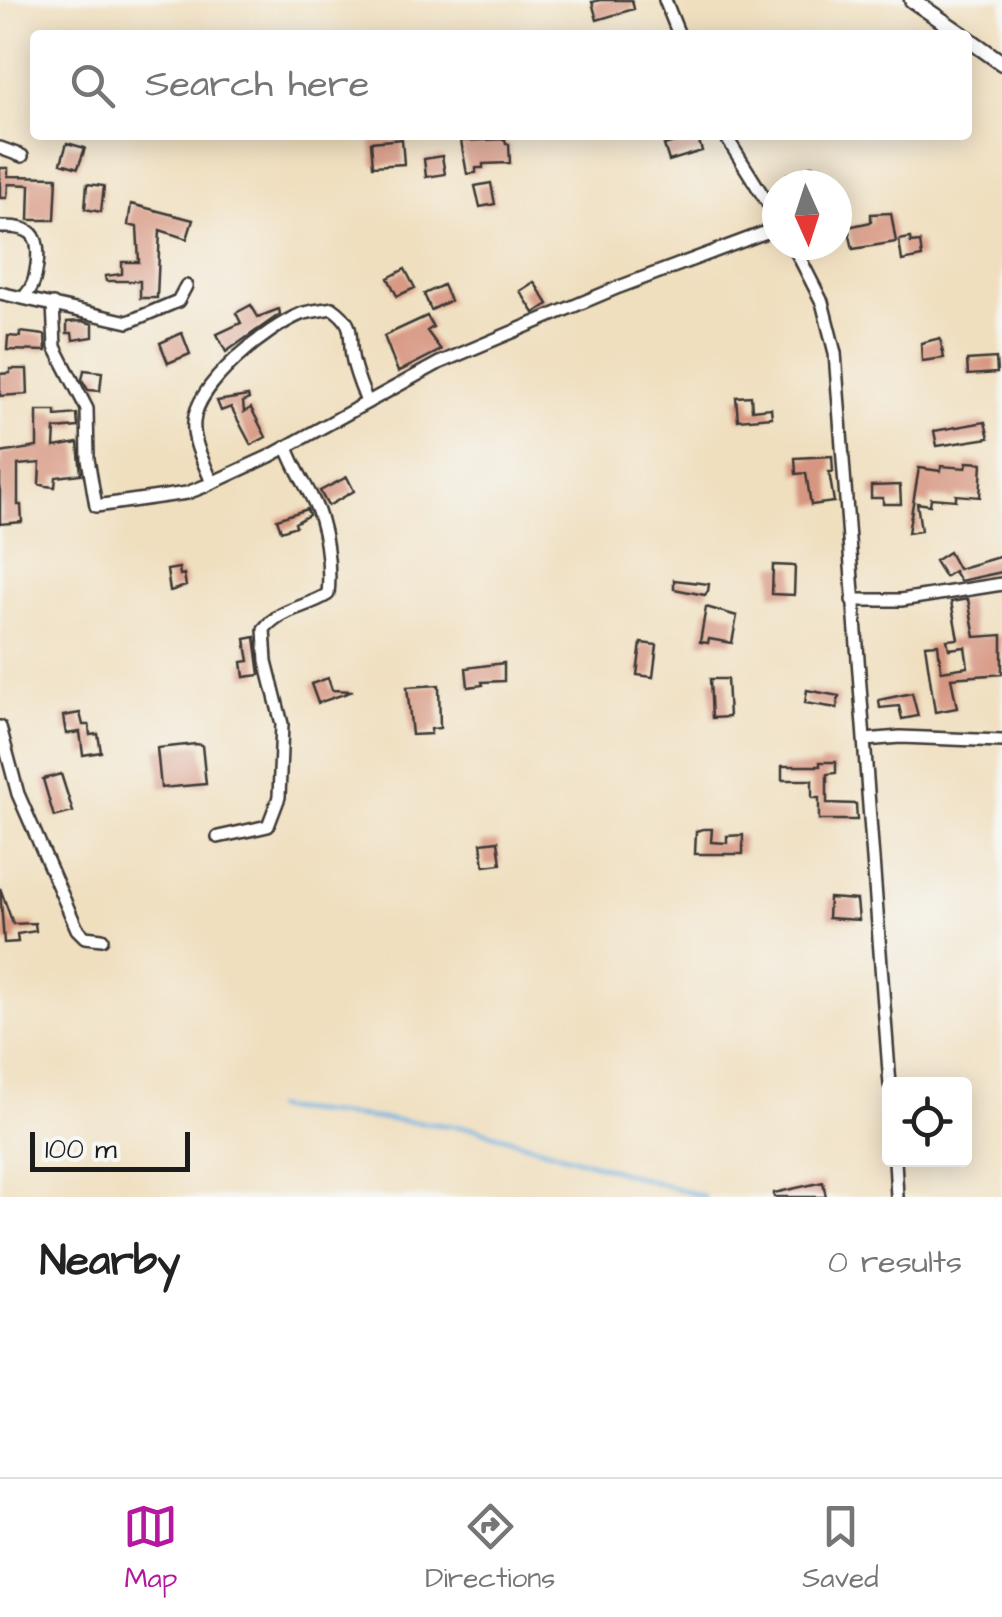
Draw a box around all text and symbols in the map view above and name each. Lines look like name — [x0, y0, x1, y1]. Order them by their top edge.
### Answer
search box — [30, 30, 972, 140]
icon: search — [65, 58, 120, 113]
text: Search here — [145, 59, 369, 111]
north arrow — [762, 170, 852, 260]
map controls — [882, 1077, 972, 1167]
button: locate — [882, 1077, 972, 1167]
scale bar — [30, 1127, 190, 1172]
text: 100 m — [45, 1130, 117, 1169]
text: Nearby — [40, 1233, 180, 1291]
text: 0 results — [828, 1240, 962, 1285]
tab: Map — [123, 1499, 178, 1598]
tab: Directions — [425, 1499, 555, 1598]
tab: Saved — [802, 1499, 879, 1598]

